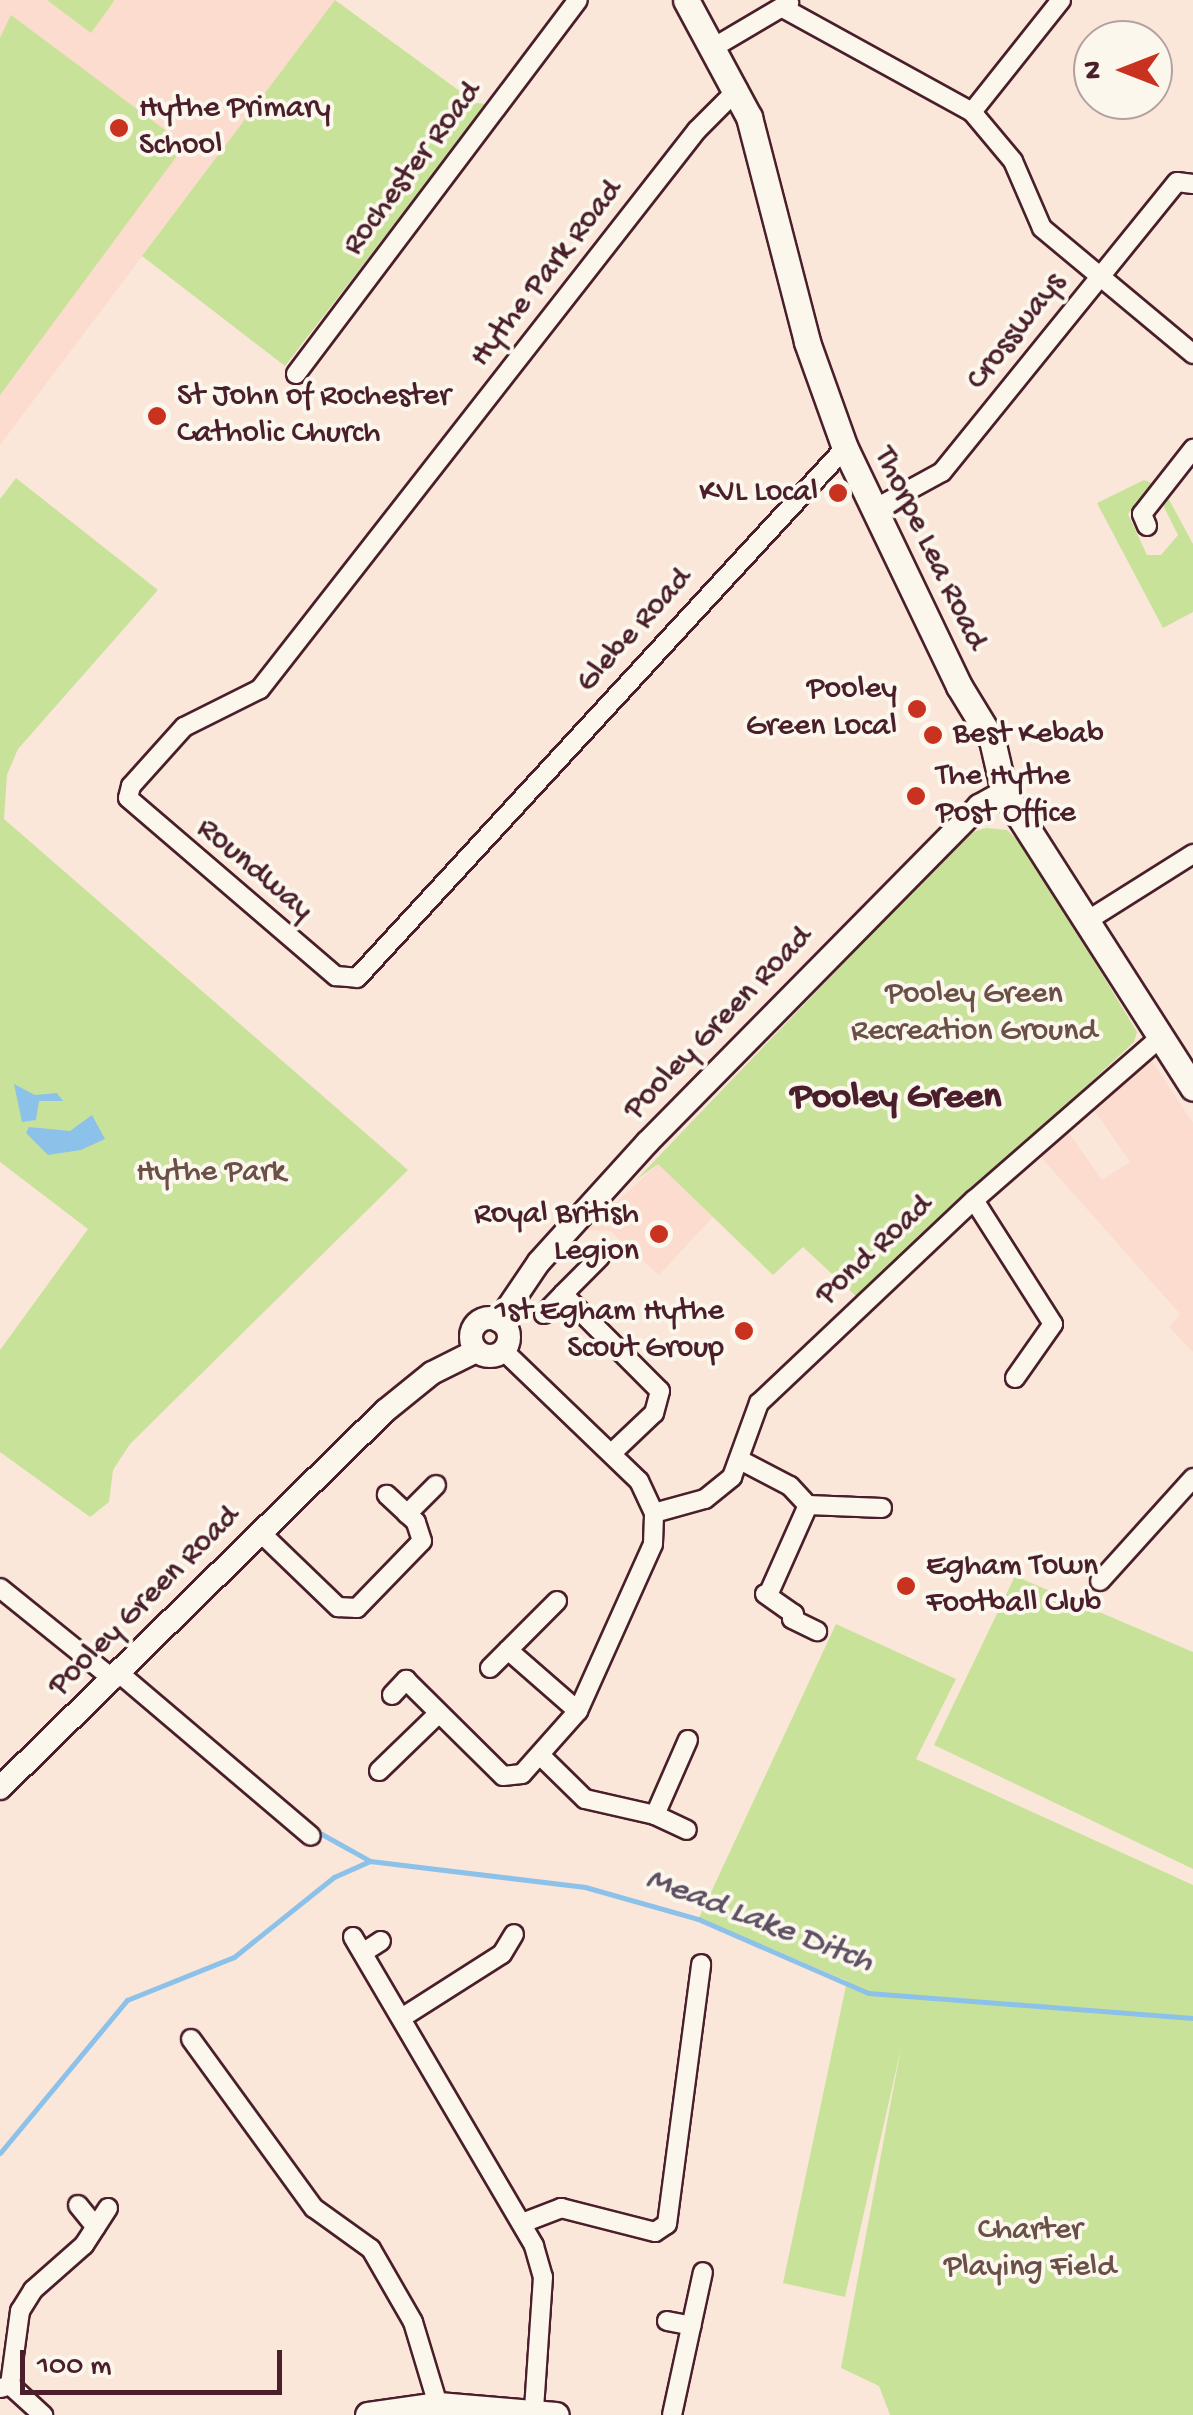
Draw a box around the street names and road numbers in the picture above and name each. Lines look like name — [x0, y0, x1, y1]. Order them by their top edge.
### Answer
street label: Rochester Road — [335, 74, 491, 264]
street label: Hythe Park Road — [462, 173, 632, 375]
street label: Crossways — [959, 265, 1075, 399]
street label: Thorpe Lea Road — [863, 441, 995, 657]
street label: Glebe Road — [569, 561, 701, 701]
street label: Roundway — [188, 810, 320, 930]
street label: Pooley Green Road — [617, 919, 821, 1129]
street label: Pond Road — [809, 1187, 941, 1315]
street label: Pooley Green Road — [41, 1498, 249, 1706]

